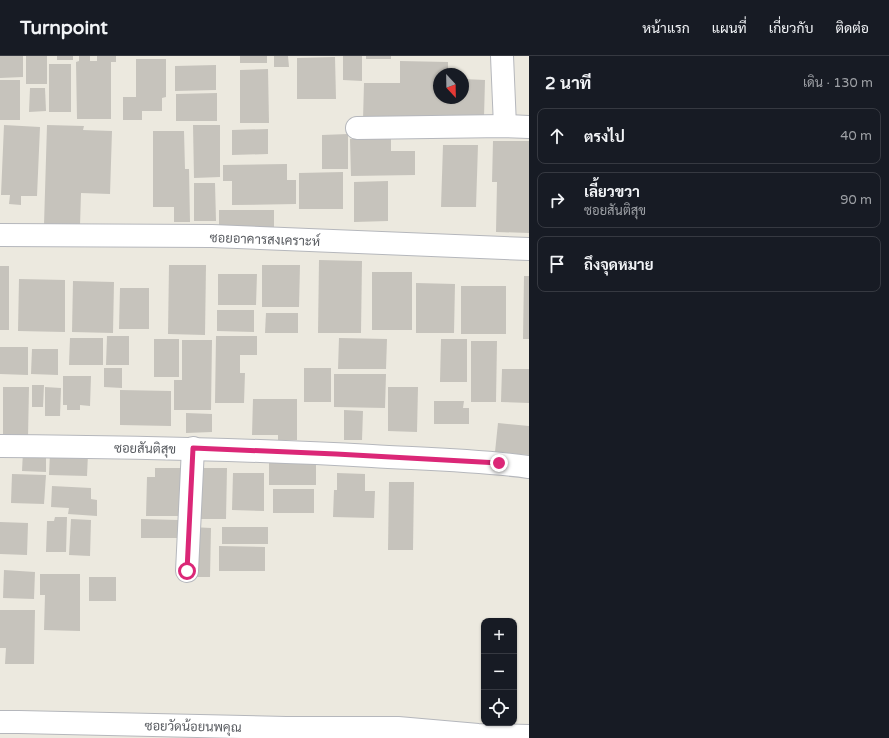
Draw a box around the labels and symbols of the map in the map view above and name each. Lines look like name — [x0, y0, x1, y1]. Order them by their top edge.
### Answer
north arrow — [433, 68, 469, 104]
street label: ซอยอาคารสงเคราะห์ — [209, 228, 321, 250]
street label: ซอยสันติสุข — [114, 439, 176, 459]
route end — [490, 454, 508, 472]
route start — [178, 562, 196, 580]
street label: ซอยวัดน้อยนพคุณ — [144, 716, 242, 737]

